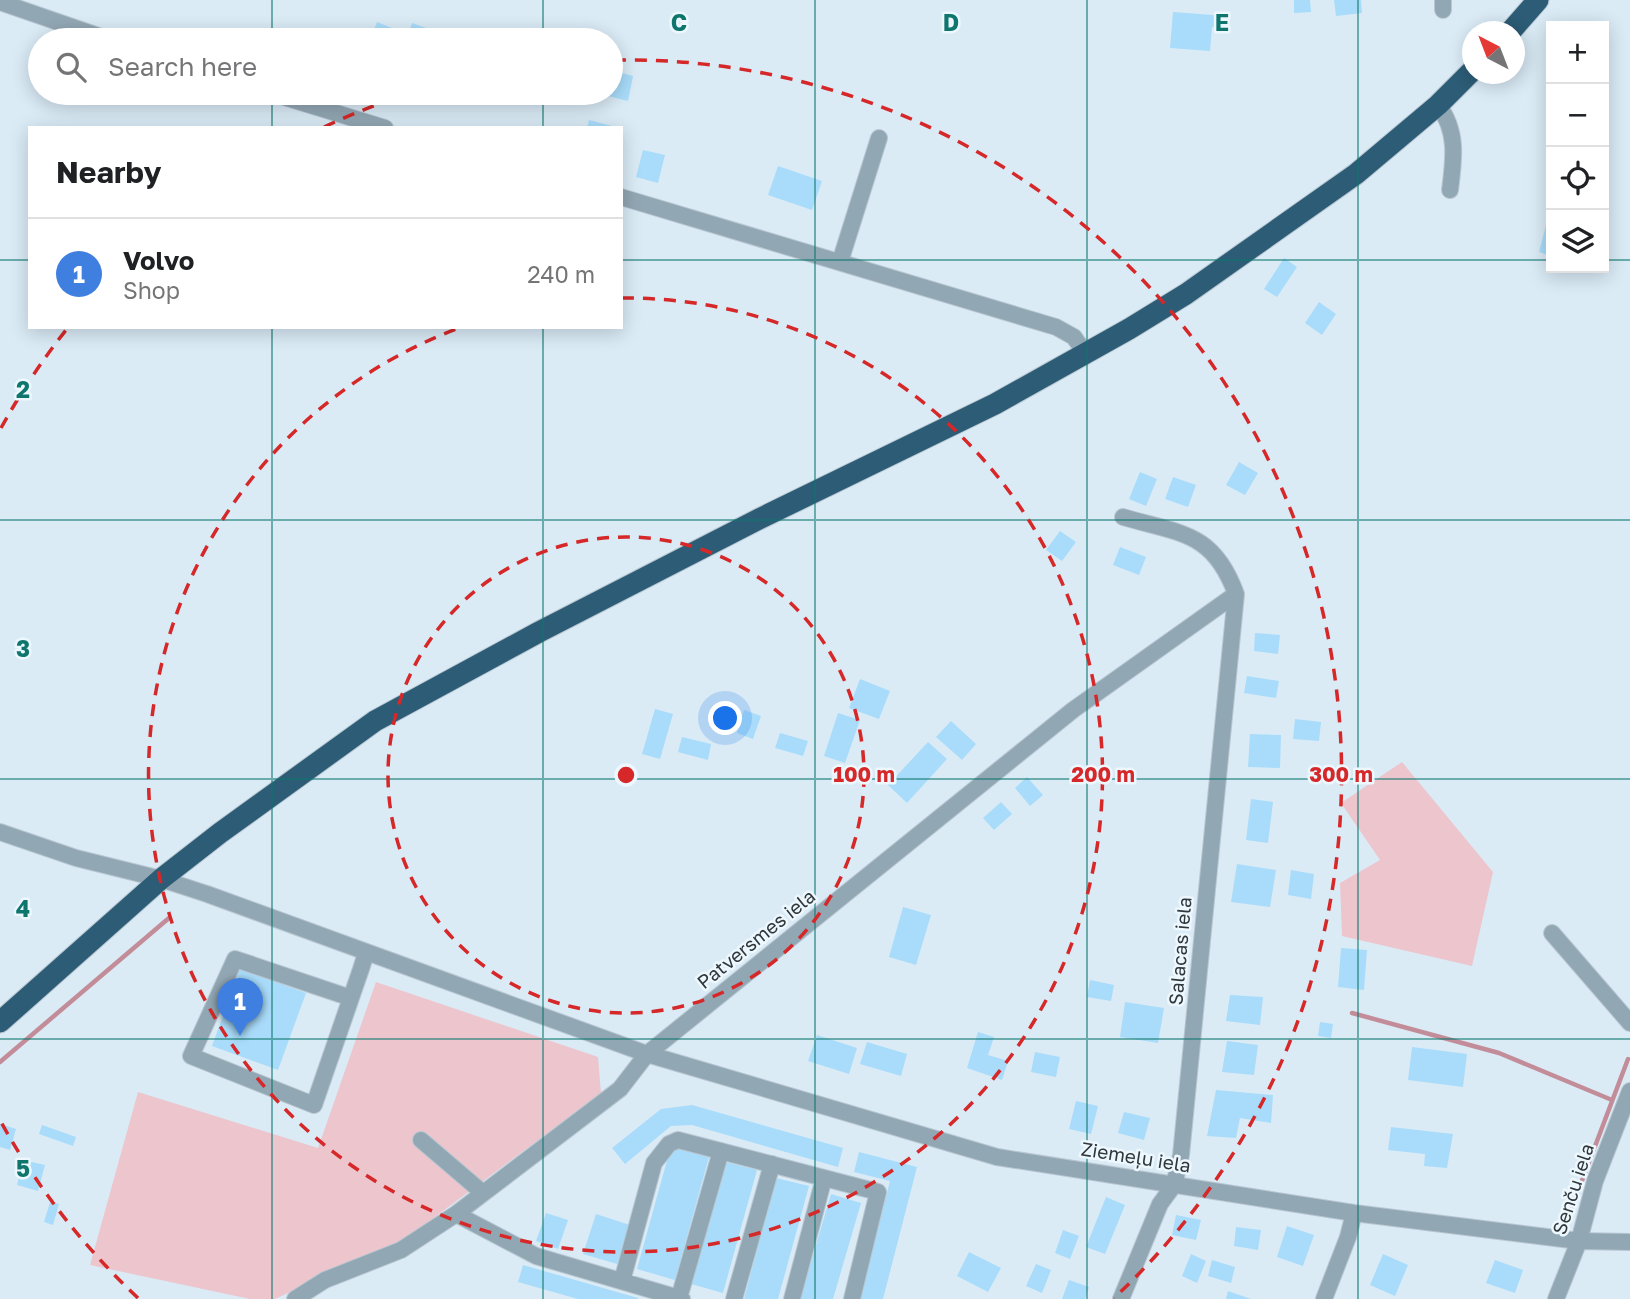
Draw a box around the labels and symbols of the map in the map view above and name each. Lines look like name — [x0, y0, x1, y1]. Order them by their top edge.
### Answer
text: C — [671, 8, 687, 36]
text: D — [943, 8, 959, 36]
text: E — [1215, 8, 1229, 36]
north arrow — [1462, 21, 1525, 84]
text: 2 — [16, 375, 30, 403]
text: 3 — [16, 634, 30, 662]
your location — [708, 701, 742, 735]
text: 100 m — [833, 761, 895, 787]
text: 200 m — [1071, 761, 1135, 787]
text: 300 m — [1309, 761, 1373, 787]
centre of rings — [614, 763, 638, 787]
street label: Patversmes iela — [692, 884, 819, 993]
text: 4 — [16, 894, 30, 922]
street label: Salacas iela — [1163, 896, 1196, 1006]
pin: 1 — [217, 978, 263, 1036]
street label: Ziemeļu iela — [1080, 1136, 1193, 1177]
street label: Senču iela — [1547, 1140, 1598, 1237]
text: 5 — [16, 1154, 30, 1182]

